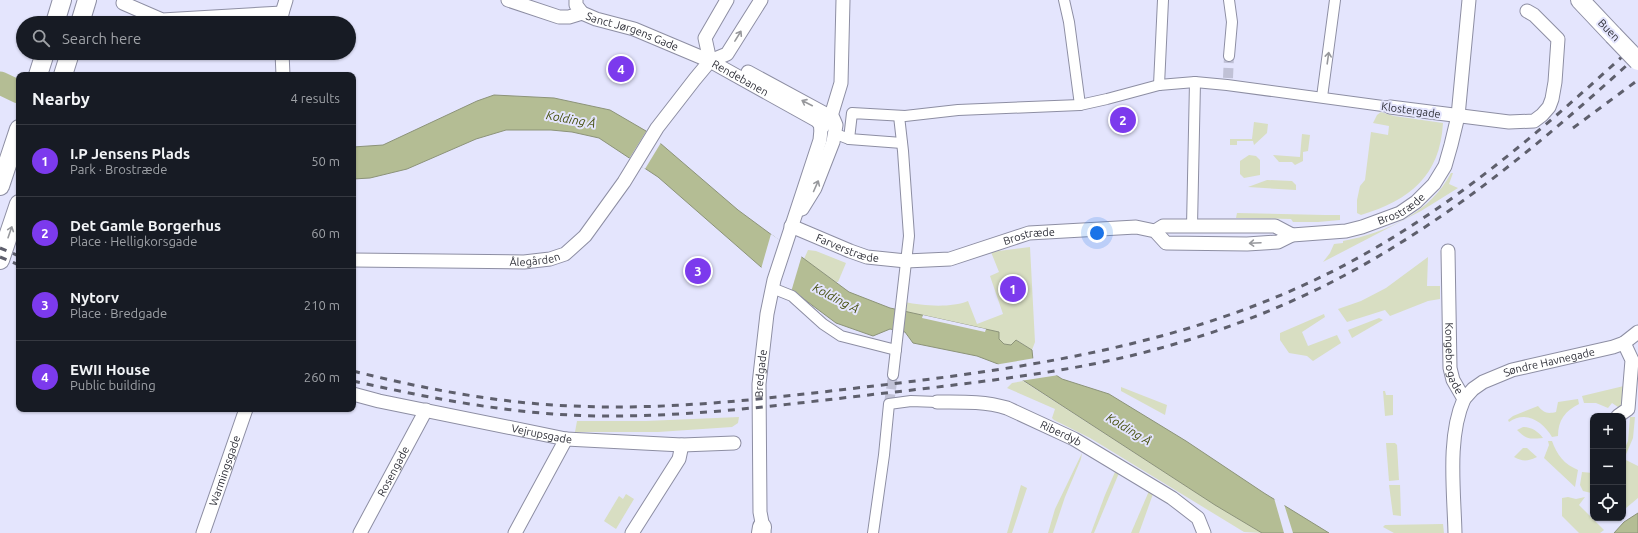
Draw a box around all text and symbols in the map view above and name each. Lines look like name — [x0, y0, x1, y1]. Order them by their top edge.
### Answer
street label: Sanct Jørgens Gade — [584, 9, 680, 53]
search box — [16, 16, 356, 60]
street label: Buen — [1596, 17, 1622, 43]
icon: search — [30, 27, 52, 49]
text: Search here — [62, 30, 141, 47]
one-way arrow — [734, 31, 742, 42]
one-way arrow — [1324, 52, 1332, 65]
pin: 4 — [608, 54, 634, 84]
street label: Rendebanen — [710, 57, 770, 98]
text: Nearby — [32, 89, 90, 108]
text: 4 results — [290, 91, 340, 105]
one-way arrow — [801, 99, 813, 106]
street label: Klostergade — [1381, 100, 1441, 120]
pin: 2 — [1110, 105, 1136, 135]
water label: Kolding Å — [545, 108, 597, 130]
text: I.P Jensens Plads — [70, 145, 190, 162]
text: 1 — [41, 154, 49, 168]
text: 50 m — [311, 154, 340, 168]
text: Park · Brostræde — [70, 162, 167, 176]
one-way arrow — [813, 180, 820, 192]
street label: Brostræde — [1376, 191, 1427, 227]
text: Det Gamle Borgerhus — [70, 217, 221, 234]
your location — [1087, 223, 1107, 243]
one-way arrow — [6, 226, 14, 238]
text: 2 — [41, 226, 49, 240]
text: 60 m — [311, 226, 340, 240]
street label: Brostræde — [1002, 226, 1055, 247]
street label: Farverstræde — [814, 231, 880, 264]
text: Place · Helligkorsgade — [70, 234, 197, 248]
one-way arrow — [1249, 240, 1262, 247]
street label: Ålegården — [509, 250, 562, 268]
pin: 3 — [685, 256, 711, 286]
pin: 1 — [1000, 274, 1026, 304]
water label: Kolding Å — [811, 281, 861, 315]
text: Nytorv — [70, 289, 119, 306]
text: 3 — [41, 298, 49, 312]
text: 210 m — [304, 298, 340, 312]
text: Place · Bredgade — [70, 306, 167, 320]
street label: Kongebrogade — [1443, 322, 1466, 396]
street label: Søndre Havnegade — [1502, 345, 1596, 379]
street label: Bredgade — [753, 349, 769, 398]
text: EWII House — [70, 361, 150, 378]
text: 4 — [41, 370, 49, 384]
text: 260 m — [304, 370, 340, 384]
text: Public building — [70, 378, 156, 392]
water label: Kolding Å — [1104, 411, 1154, 447]
map controls — [1590, 413, 1626, 521]
button: + — [1590, 413, 1626, 449]
street label: Riberdyb — [1038, 418, 1084, 448]
street label: Vejrupsgade — [510, 422, 572, 445]
street label: Warmingsgade — [207, 434, 242, 508]
street label: Rosengade — [375, 444, 411, 498]
button: − — [1590, 449, 1626, 485]
button: locate — [1590, 485, 1626, 521]

